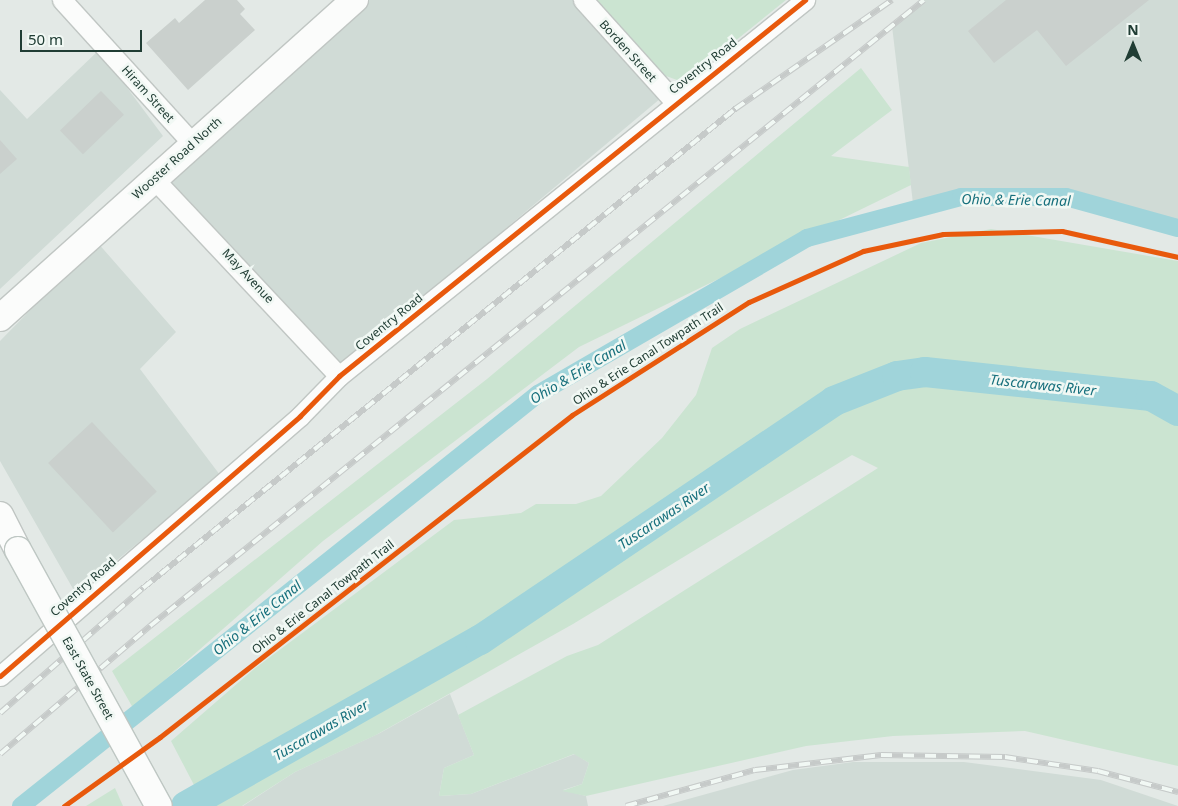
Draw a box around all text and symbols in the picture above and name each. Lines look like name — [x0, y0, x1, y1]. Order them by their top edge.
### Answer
street label: Borden Street — [597, 17, 659, 85]
scale bar — [22, 20, 145, 52]
north arrow — [1108, 20, 1158, 70]
text: N — [1127, 20, 1139, 39]
text: 50 m — [28, 29, 63, 49]
street label: Coventry Road — [666, 35, 740, 97]
street label: Hiram Street — [119, 63, 177, 125]
street label: Wooster Road North — [129, 114, 225, 202]
water label: Ohio & Erie Canal — [961, 191, 1071, 209]
street label: May Avenue — [219, 246, 277, 306]
street label: Coventry Road — [353, 291, 425, 353]
street label: Ohio & Erie Canal Towpath Trail — [570, 300, 726, 408]
water label: Ohio & Erie Canal — [527, 337, 629, 407]
water label: Tuscarawas River — [989, 371, 1097, 399]
water label: Tuscarawas River — [615, 479, 713, 553]
street label: Ohio & Erie Canal Towpath Trail — [249, 537, 397, 657]
street label: Coventry Road — [47, 555, 119, 619]
water label: Ohio & Erie Canal — [209, 577, 305, 659]
street label: East State Street — [59, 634, 117, 722]
water label: Tuscarawas River — [271, 696, 371, 764]

